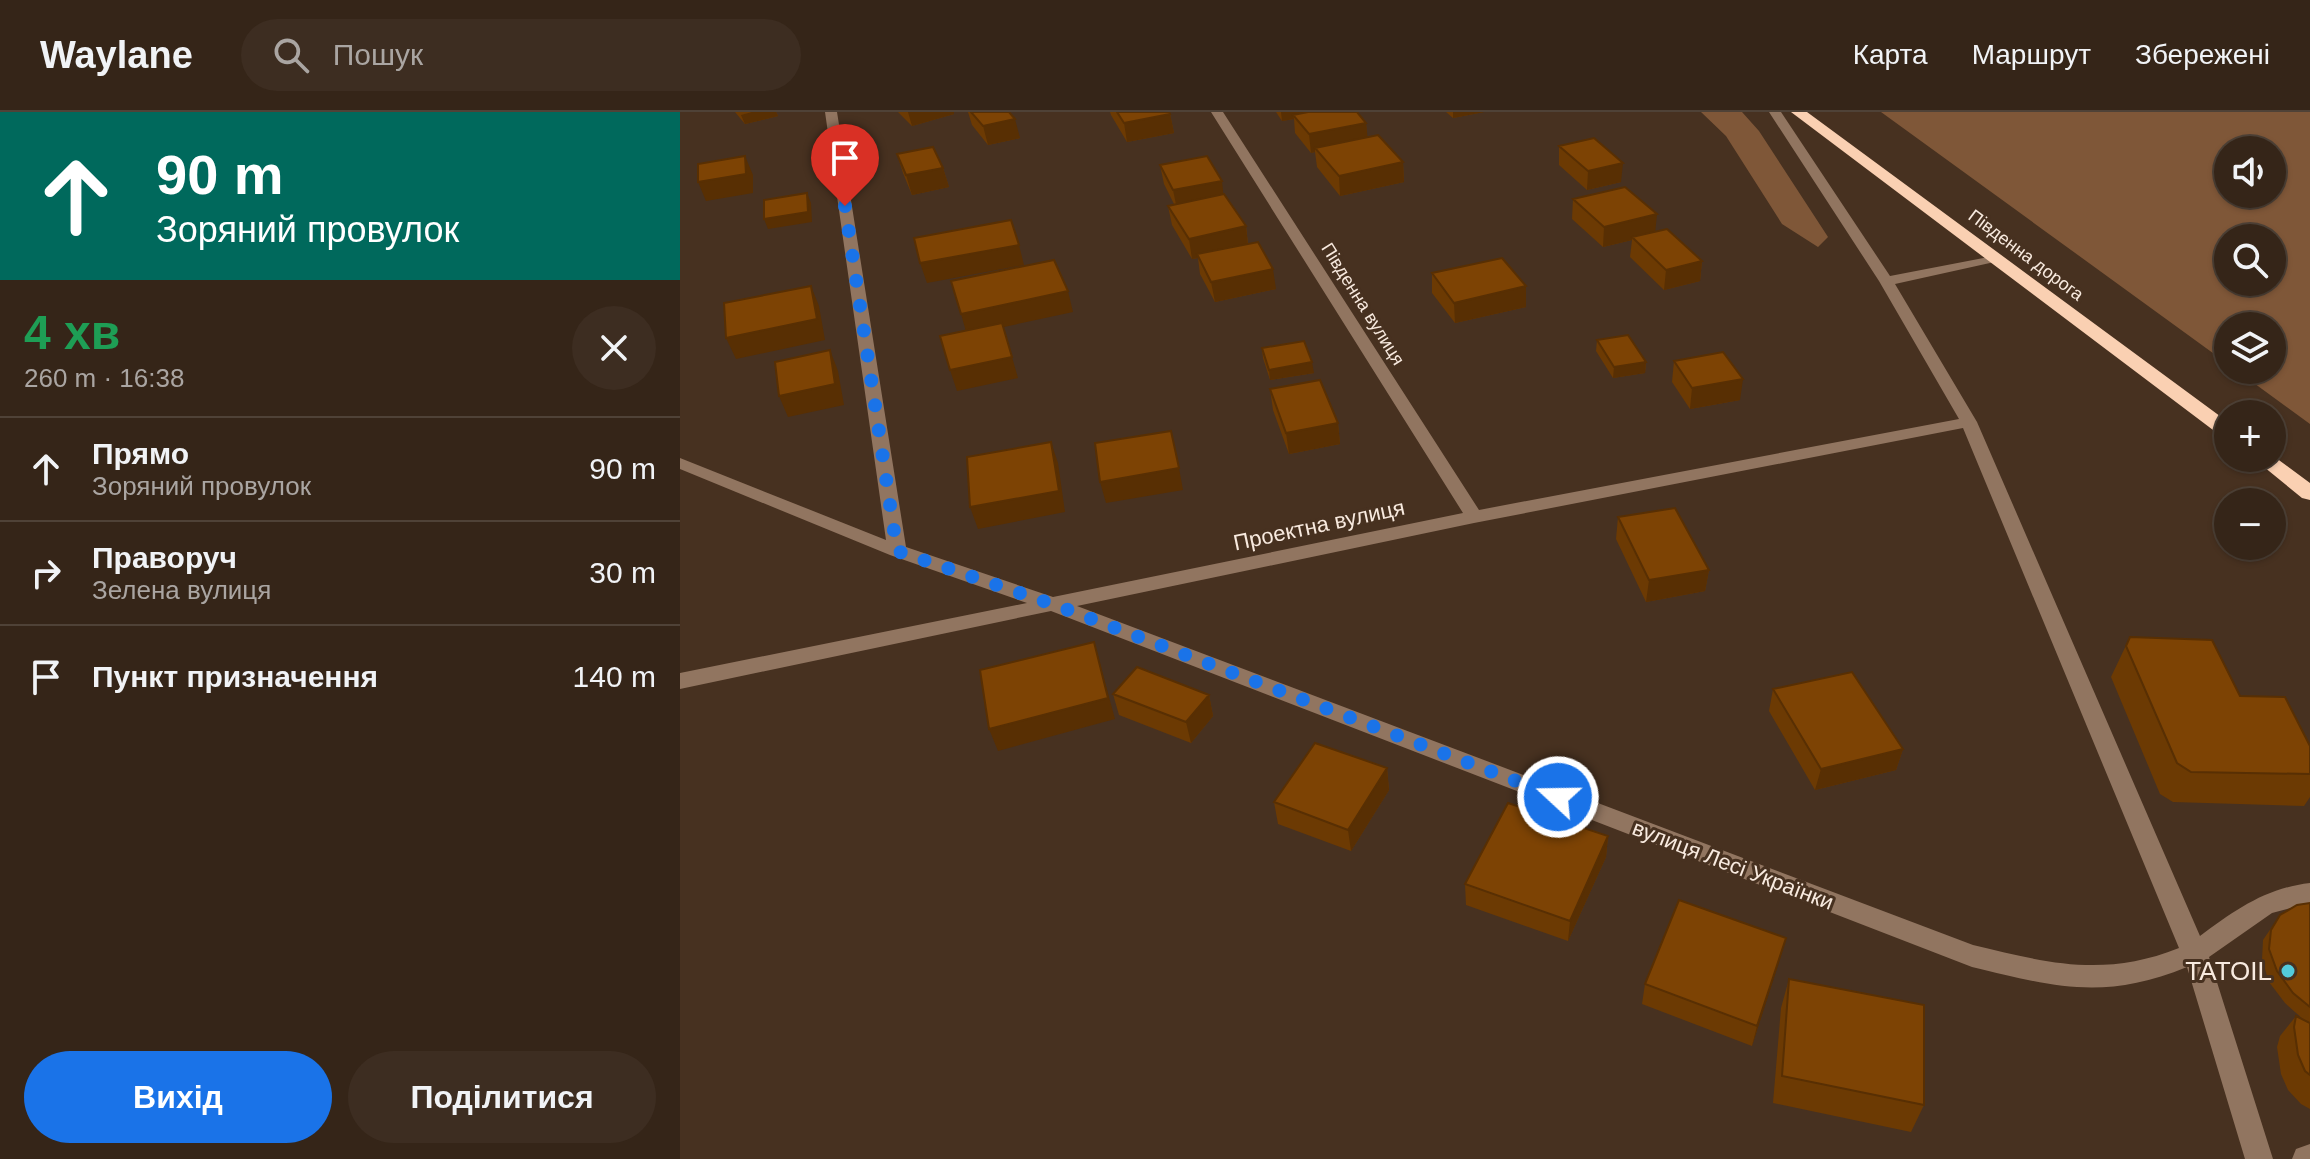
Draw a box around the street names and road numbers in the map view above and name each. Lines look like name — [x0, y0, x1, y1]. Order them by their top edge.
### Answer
street label: Південна дорога — [1965, 205, 2088, 305]
street label: Південна вулиця — [1317, 239, 1409, 369]
street label: Проектна вулиця — [1231, 495, 1407, 555]
street label: вулиця Лесі Українки — [1629, 815, 1837, 915]

